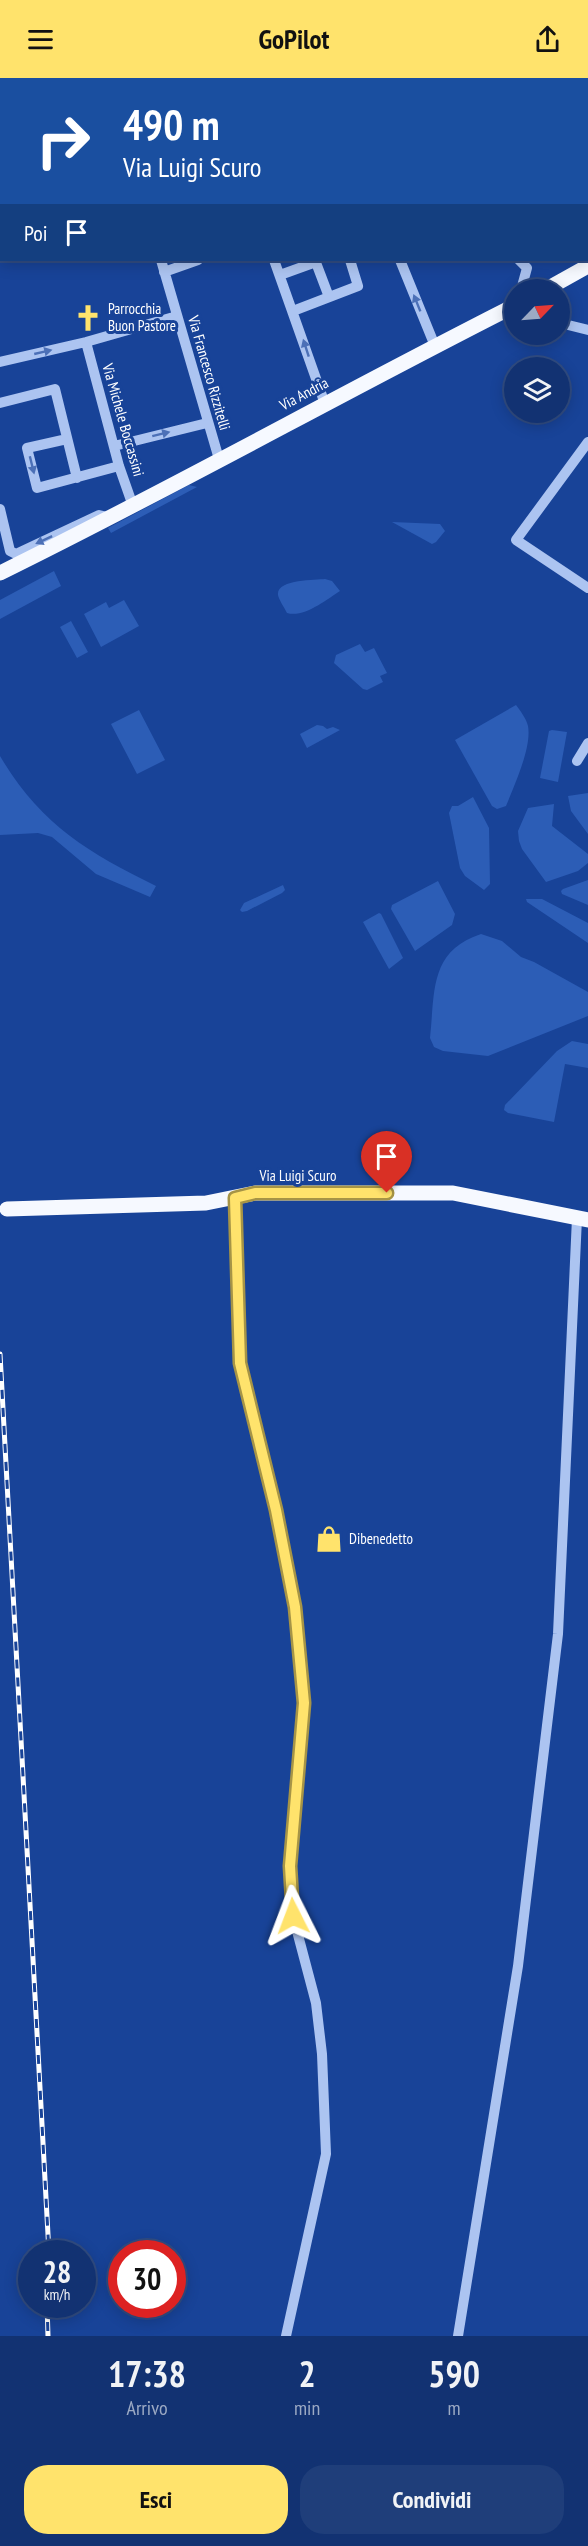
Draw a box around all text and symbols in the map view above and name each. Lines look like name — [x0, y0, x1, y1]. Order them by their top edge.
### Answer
text: GoPilot — [259, 22, 329, 56]
icon: menu — [24, 23, 57, 56]
icon: share — [531, 23, 564, 56]
text: 490 m — [123, 97, 220, 152]
icon: right — [24, 102, 102, 180]
text: Via Luigi Scuro — [123, 150, 261, 184]
icon: arrive — [60, 216, 93, 249]
text: Poi — [24, 219, 48, 247]
north arrow — [504, 279, 570, 345]
map controls — [504, 279, 570, 423]
one-way arrow — [412, 294, 421, 312]
place label: Parrocchia Buon Pastore — [108, 299, 176, 335]
church icon: Parrocchia Buon Pastore — [73, 303, 103, 333]
street label: Via Francesco Rizzitelli — [184, 312, 235, 432]
one-way arrow — [301, 339, 310, 357]
one-way arrow — [34, 347, 52, 357]
button: layers — [504, 357, 570, 423]
street label: Via Michele Boccassini — [98, 360, 149, 478]
street label: Via Andria — [275, 373, 331, 415]
one-way arrow — [152, 429, 170, 439]
one-way arrow — [27, 456, 37, 474]
one-way arrow — [36, 536, 53, 545]
pin — [361, 1131, 412, 1193]
icon: arrive — [370, 1140, 403, 1173]
street label: Via Luigi Scuro — [259, 1166, 336, 1185]
shop icon: Dibenedetto — [314, 1524, 344, 1554]
place label: Dibenedetto — [349, 1529, 413, 1548]
position arrow — [261, 1884, 325, 1948]
speed limit sign: 30 — [108, 2240, 186, 2318]
text: 28 — [43, 2252, 71, 2291]
text: km/h — [44, 2285, 70, 2304]
text: 17:38 — [108, 2350, 186, 2397]
text: 2 — [298, 2350, 316, 2397]
text: 590 — [428, 2350, 480, 2397]
text: Arrivo — [126, 2395, 168, 2421]
text: min — [294, 2395, 320, 2421]
text: m — [448, 2395, 461, 2421]
button: Esci — [24, 2465, 288, 2534]
button: Condividi — [300, 2465, 564, 2534]

